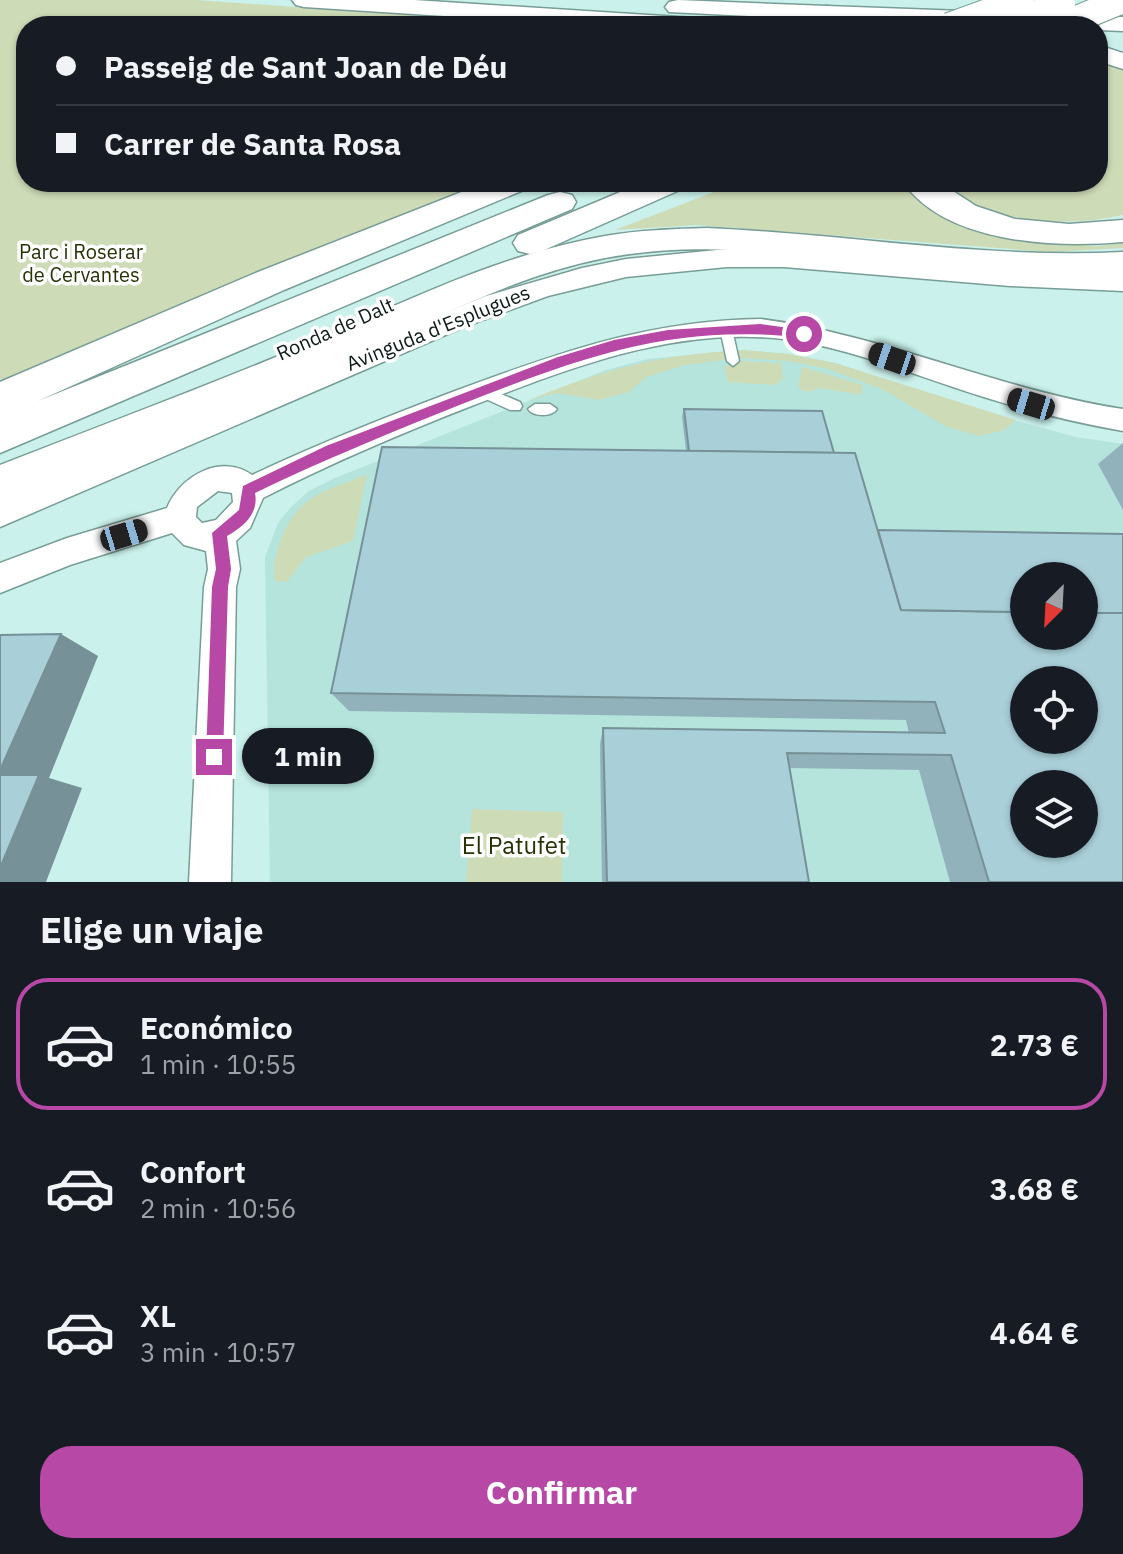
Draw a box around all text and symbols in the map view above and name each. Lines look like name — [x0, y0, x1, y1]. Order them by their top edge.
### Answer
text: Passeig de Sant Joan de Déu — [104, 47, 507, 86]
text: Carrer de Santa Rosa — [104, 124, 401, 163]
park label: Parc i Roserar de Cervantes — [19, 238, 143, 288]
street label: Avinguda d'Esplugues — [342, 278, 534, 377]
street label: Ronda de Dalt — [272, 291, 398, 366]
route start — [786, 316, 822, 352]
car — [865, 340, 919, 378]
car — [1005, 386, 1057, 422]
car — [98, 517, 150, 553]
north arrow — [1010, 562, 1098, 650]
map controls — [1010, 562, 1098, 858]
button: locate — [1010, 666, 1098, 754]
callout: 1 min — [242, 729, 374, 785]
route end — [196, 739, 232, 775]
text: 1 min — [274, 739, 342, 773]
button: layers — [1010, 770, 1098, 858]
park label: El Patufet — [462, 829, 566, 861]
text: Elige un viaje — [40, 906, 264, 953]
icon: car — [44, 1008, 116, 1080]
text: Económico — [140, 1008, 293, 1047]
text: 2.73 € — [990, 1025, 1079, 1064]
text: 1 min · 10:55 — [140, 1047, 296, 1081]
icon: car — [44, 1152, 116, 1224]
text: Confort — [140, 1152, 246, 1191]
text: 3.68 € — [990, 1169, 1079, 1208]
text: 2 min · 10:56 — [140, 1191, 296, 1225]
icon: car — [44, 1296, 116, 1368]
text: XL — [140, 1296, 176, 1335]
text: 4.64 € — [990, 1313, 1079, 1352]
text: 3 min · 10:57 — [140, 1335, 296, 1369]
button: Confirmar — [40, 1446, 1083, 1538]

